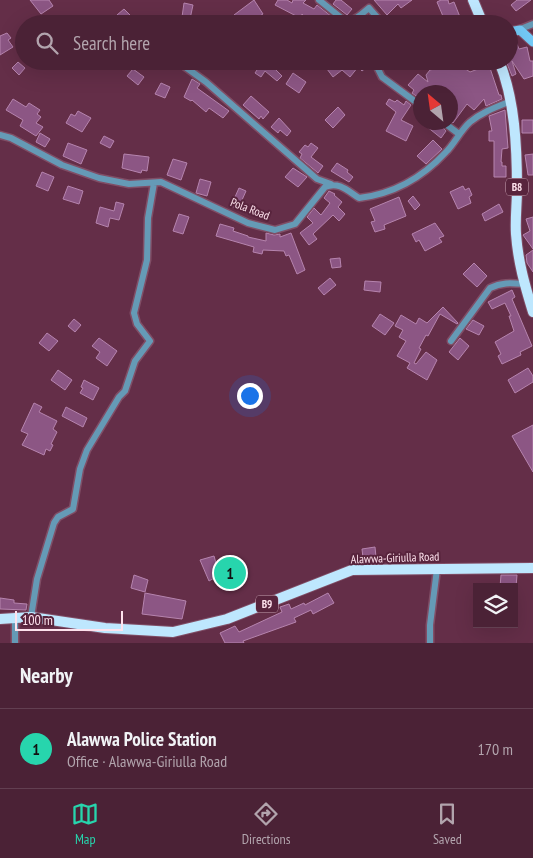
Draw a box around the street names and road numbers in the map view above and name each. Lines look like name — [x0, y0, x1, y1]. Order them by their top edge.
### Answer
road number: B8 — [506, 178, 528, 196]
street label: Pola Road — [228, 194, 272, 223]
street label: Alawwa-Giriulla Road — [350, 548, 440, 567]
road number: B9 — [256, 596, 278, 612]

